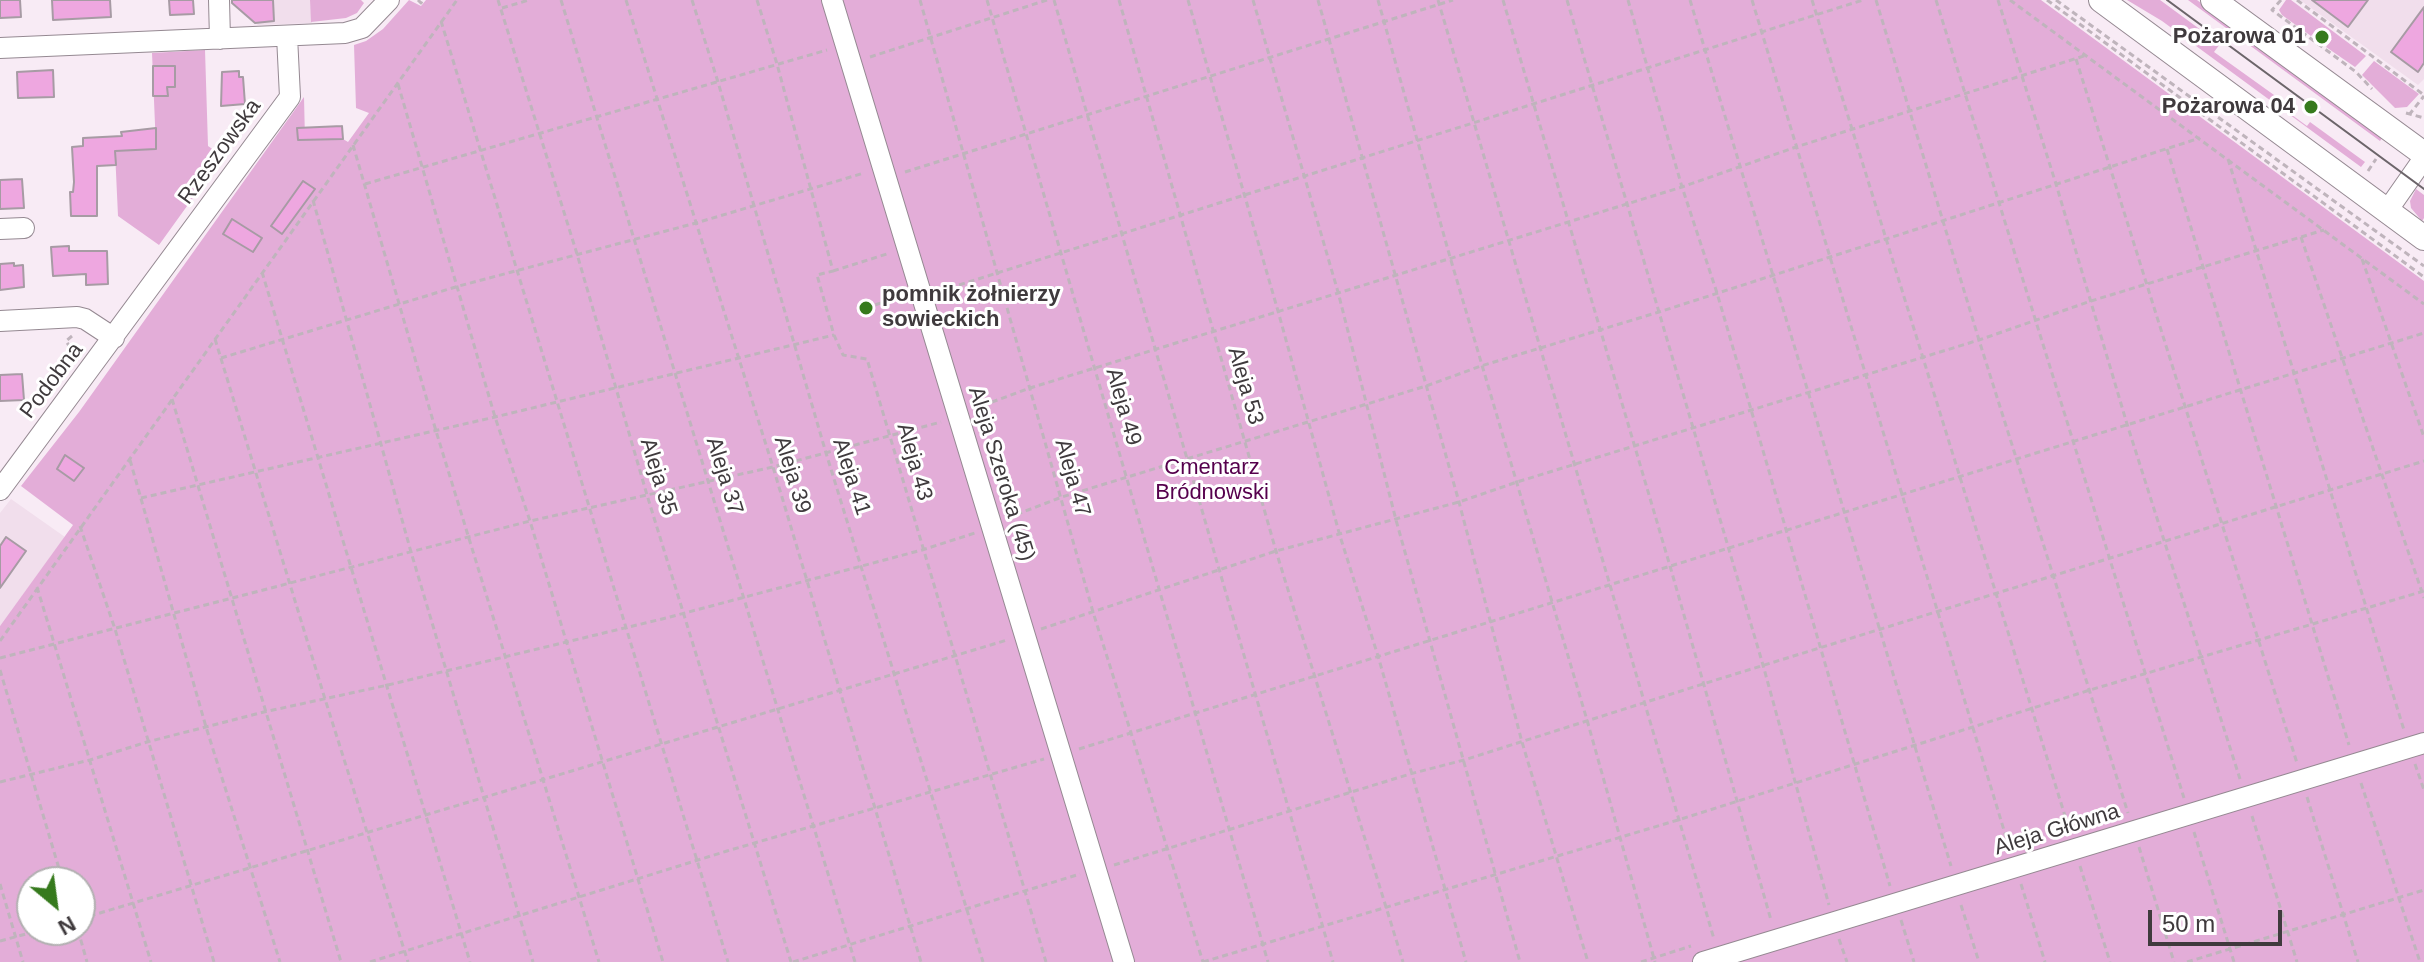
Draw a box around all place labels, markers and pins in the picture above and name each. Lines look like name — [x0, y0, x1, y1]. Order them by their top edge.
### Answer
place label: Pożarowa 01 — [2173, 24, 2306, 50]
marker: Pożarowa 01 — [2313, 28, 2331, 46]
place label: Pożarowa 04 — [2162, 94, 2295, 120]
marker: Pożarowa 04 — [2302, 98, 2320, 116]
place label: pomnik żołnierzy sowieckich — [882, 282, 1060, 334]
marker: pomnik żołnierzy sowieckich — [857, 299, 875, 317]

